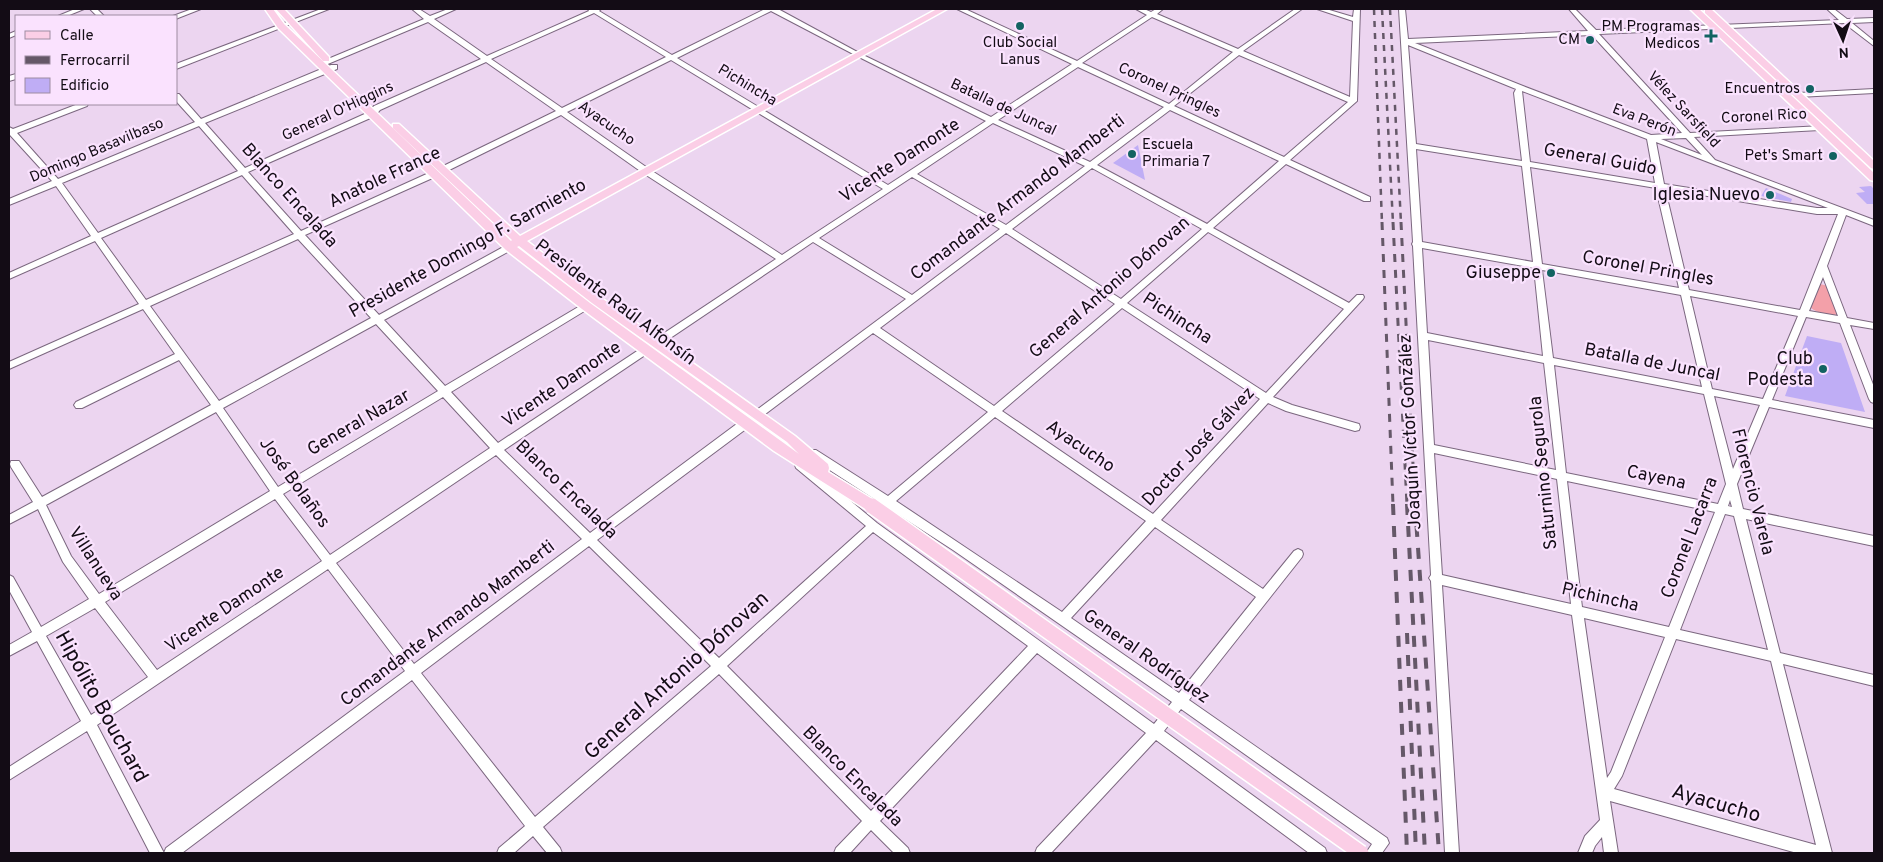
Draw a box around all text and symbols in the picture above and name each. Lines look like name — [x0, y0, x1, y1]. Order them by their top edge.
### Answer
legend — [15, 15, 178, 105]
north arrow — [1818, 15, 1868, 65]
place label: PM Programas Medicos — [1602, 18, 1700, 54]
marker: Club Social Lanus — [1014, 20, 1026, 32]
text: Calle — [60, 27, 94, 46]
marker: PM Programas Medicos — [1704, 29, 1718, 43]
place label: CM — [1558, 31, 1580, 50]
place label: Club Social Lanus — [983, 34, 1057, 70]
marker: CM — [1584, 34, 1596, 46]
text: N — [1838, 43, 1849, 60]
text: Ferrocarril — [60, 52, 130, 71]
street label: Coronel Pringles — [1115, 59, 1223, 123]
street label: Pichincha — [714, 61, 780, 111]
street label: Vélez Sarsfield — [1643, 68, 1723, 152]
street label: Batalla de Juncal — [947, 75, 1059, 141]
text: Edificio — [60, 77, 109, 96]
street label: General O'Higgins — [279, 78, 397, 146]
place label: Encuentros — [1724, 80, 1800, 99]
marker: Encuentros — [1804, 83, 1816, 95]
street label: Ayacucho — [574, 97, 638, 151]
street label: Eva Perón — [1609, 100, 1679, 142]
street label: Coronel Rico — [1721, 105, 1807, 129]
street label: Comandante Armando Mamberti — [906, 110, 1130, 286]
street label: Vicente Damonte — [835, 113, 965, 209]
street label: Domingo Basavilbaso — [27, 114, 167, 188]
place label: Escuela Primaria 7 — [1142, 136, 1210, 172]
street label: Blanco Encalada — [236, 139, 342, 253]
street label: General Guido — [1541, 139, 1659, 181]
street label: Anatole France — [325, 142, 445, 214]
place label: Pet's Smart — [1745, 147, 1823, 166]
marker: Escuela Primaria 7 — [1126, 148, 1138, 160]
marker: Pet's Smart — [1827, 150, 1839, 162]
street label: Presidente Domingo F. Sarmiento — [345, 174, 591, 324]
place label: Iglesia Nuevo — [1653, 184, 1760, 207]
marker: Iglesia Nuevo — [1764, 189, 1776, 201]
street label: General Antonio Dónovan — [1025, 212, 1195, 364]
street label: Presidente Raúl Alfonsín — [530, 235, 700, 371]
street label: Coronel Pringles — [1580, 246, 1716, 292]
place label: Giuseppe — [1466, 262, 1541, 285]
marker: Giuseppe — [1545, 267, 1557, 279]
street label: Pichincha — [1138, 288, 1216, 350]
street label: Joaquín Víctor González — [1394, 334, 1428, 530]
street label: Vicente Damonte — [498, 337, 626, 433]
street label: Batalla de Juncal — [1582, 339, 1722, 387]
place label: Club Podesta — [1747, 348, 1813, 392]
marker: Club Podesta — [1817, 363, 1829, 375]
street label: Doctor José Gálvez — [1138, 382, 1260, 512]
street label: General Nazar — [303, 384, 415, 462]
street label: Saturnino Segurola — [1524, 395, 1564, 551]
street label: Ayacucho — [1041, 416, 1119, 478]
street label: Florencio Varela — [1725, 426, 1779, 558]
street label: José Bolaños — [253, 433, 335, 533]
street label: Blanco Encalada — [510, 435, 622, 545]
street label: Cayena — [1624, 461, 1688, 495]
street label: Coronel Lacarra — [1656, 474, 1724, 602]
street label: Villanueva — [63, 523, 127, 605]
street label: Comandante Armando Mamberti — [336, 536, 560, 712]
street label: Vicente Damonte — [161, 562, 289, 658]
street label: Pichincha — [1559, 578, 1641, 618]
street label: General Antonio Dónovan — [579, 586, 775, 766]
street label: General Rodríguez — [1078, 605, 1214, 709]
street label: Hipólito Bouchard — [48, 626, 154, 788]
street label: Blanco Encalada — [797, 722, 907, 832]
street label: Ayacucho — [1668, 778, 1764, 830]

